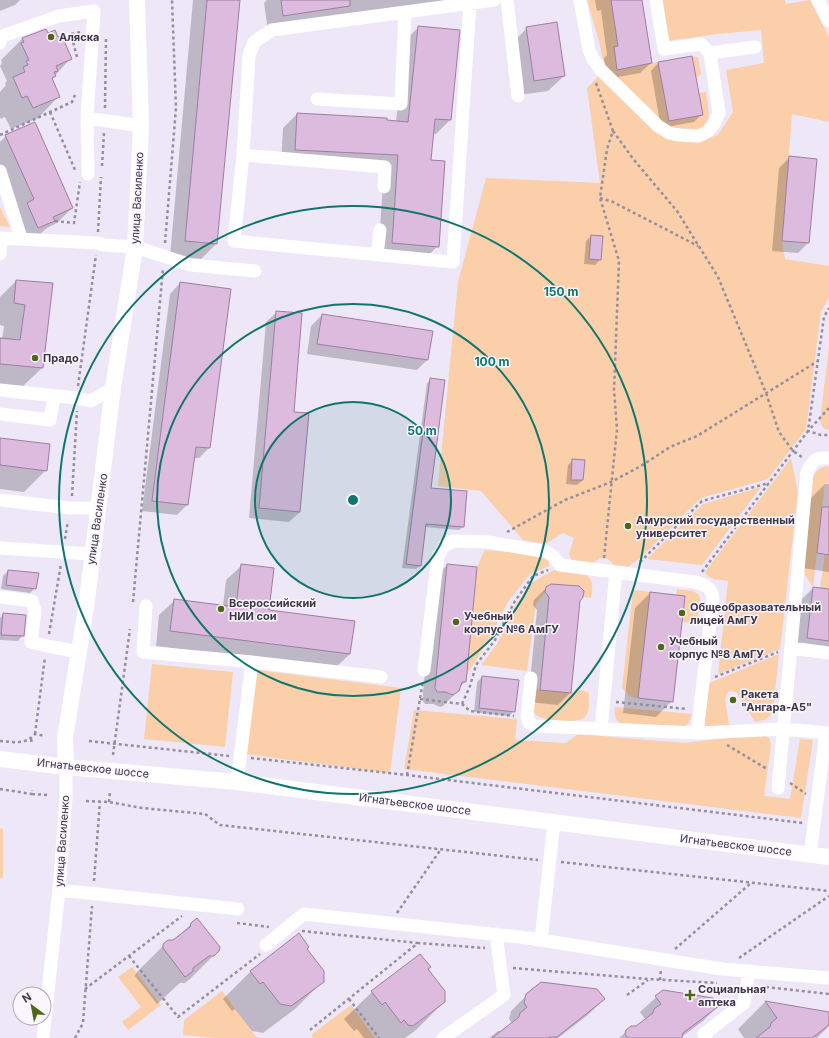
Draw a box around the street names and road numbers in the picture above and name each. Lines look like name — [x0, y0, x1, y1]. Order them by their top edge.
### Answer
street label: улица Василенко — [128, 151, 146, 244]
street label: улица Василенко — [84, 472, 110, 566]
street label: Игнатьевское шоссе — [36, 755, 150, 781]
street label: Игнатьевское шоссе — [358, 790, 472, 818]
street label: улица Василенко — [52, 794, 72, 887]
street label: Игнатьевское шоссе — [679, 831, 793, 859]

